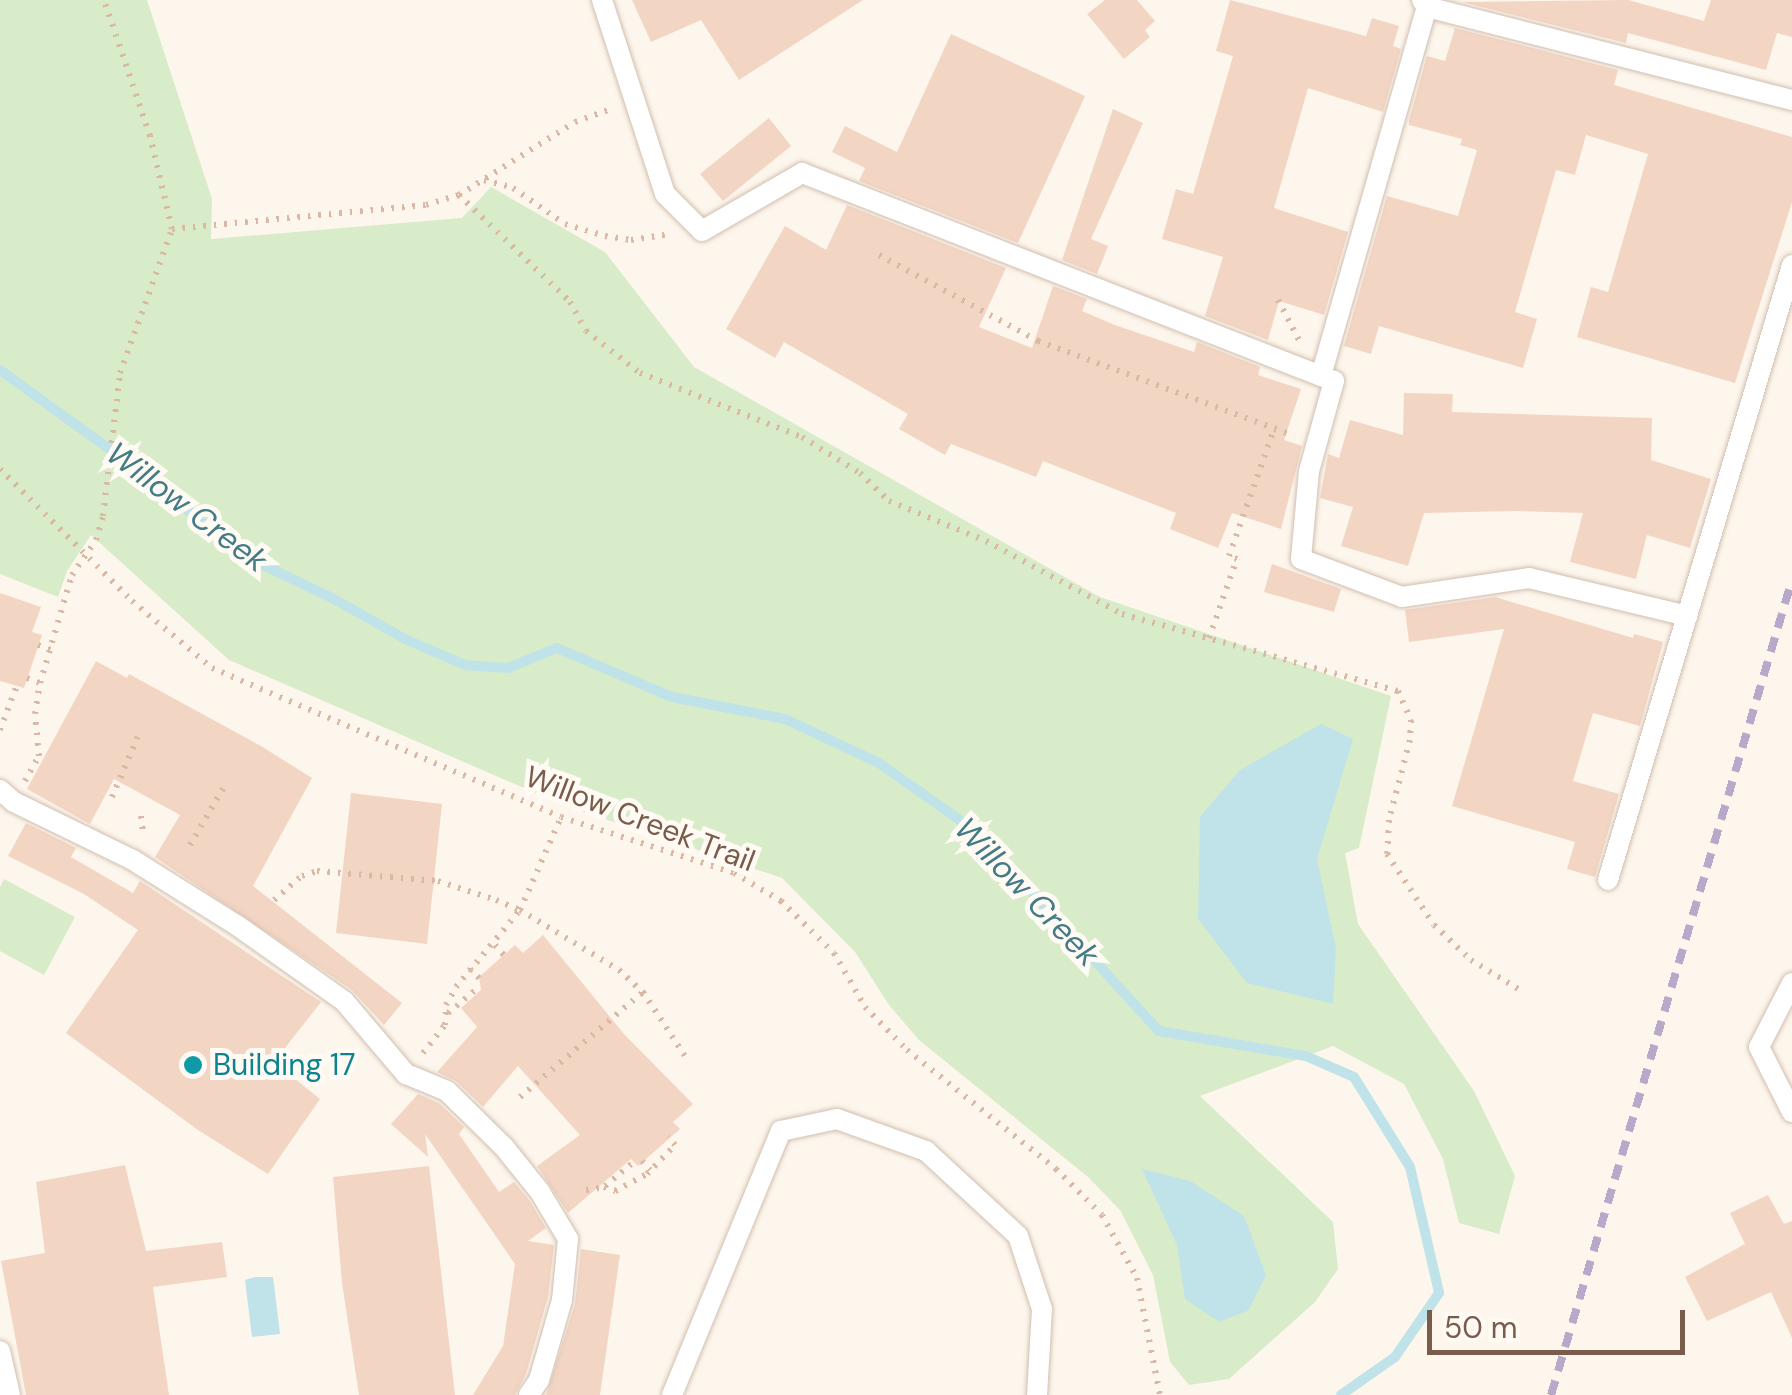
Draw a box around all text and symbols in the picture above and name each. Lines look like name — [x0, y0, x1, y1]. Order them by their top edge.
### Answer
water label: Willow Creek — [99, 434, 275, 580]
street label: Willow Creek Trail — [520, 759, 760, 879]
water label: Willow Creek — [946, 810, 1108, 974]
place label: Building 17 — [213, 1047, 355, 1083]
marker: Building 17 — [182, 1054, 204, 1076]
scale bar — [1432, 1290, 1690, 1352]
text: 50 m — [1444, 1308, 1518, 1347]

